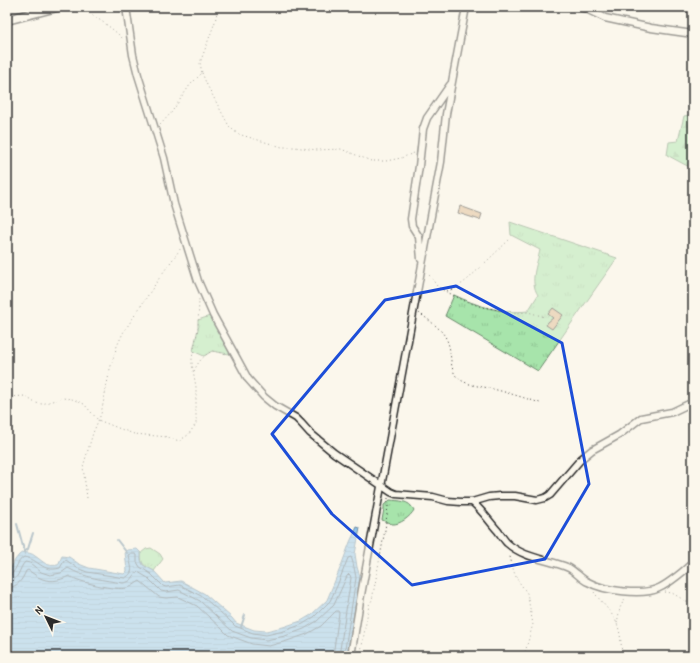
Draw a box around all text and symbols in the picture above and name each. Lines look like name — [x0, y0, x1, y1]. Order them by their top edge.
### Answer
north arrow — [26, 597, 66, 637]
text: N — [32, 603, 46, 617]

